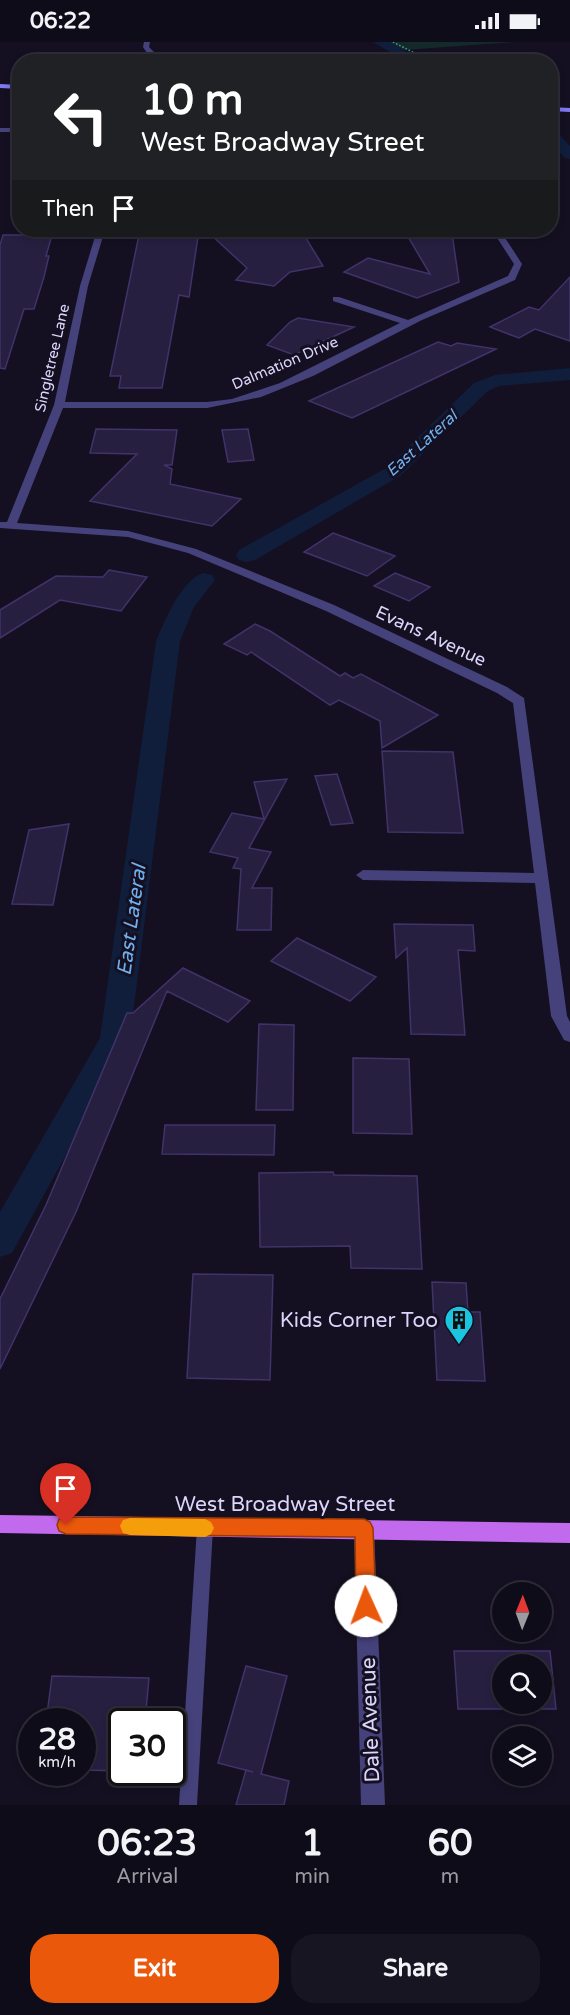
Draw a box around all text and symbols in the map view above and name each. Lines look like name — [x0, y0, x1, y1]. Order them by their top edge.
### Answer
text: 06:22 — [30, 8, 91, 34]
text: 10 m — [141, 75, 243, 126]
icon: left — [42, 78, 120, 156]
text: West Broadway Street — [141, 126, 424, 159]
icon: arrive — [107, 192, 140, 225]
text: Then — [42, 196, 95, 222]
street label: Singletree Lane — [31, 302, 73, 414]
street label: Dalmation Drive — [229, 332, 341, 394]
water label: East Lateral — [382, 405, 463, 481]
street label: Evans Avenue — [372, 601, 490, 671]
water label: East Lateral — [112, 861, 152, 977]
building icon: Kids Corner Too — [443, 1304, 475, 1346]
place label: Kids Corner Too — [280, 1308, 438, 1333]
pin — [40, 1463, 91, 1525]
icon: arrive — [49, 1472, 82, 1505]
street label: West Broadway Street — [175, 1492, 395, 1517]
position arrow — [334, 1574, 398, 1638]
north arrow — [492, 1582, 552, 1642]
map controls — [492, 1582, 552, 1786]
button: search — [492, 1654, 552, 1714]
street label: Dale Avenue — [356, 1657, 385, 1783]
speed limit sign: 30 — [108, 1708, 186, 1786]
text: 28 — [38, 1721, 76, 1758]
button: layers — [492, 1726, 552, 1786]
text: km/h — [38, 1753, 76, 1771]
text: 06:23 — [97, 1822, 197, 1865]
text: 1 — [301, 1822, 324, 1865]
text: 60 — [427, 1822, 473, 1865]
text: Arrival — [116, 1865, 178, 1889]
text: min — [295, 1865, 330, 1889]
text: m — [441, 1865, 459, 1889]
button: Exit — [30, 1934, 279, 2003]
button: Share — [291, 1934, 540, 2003]

